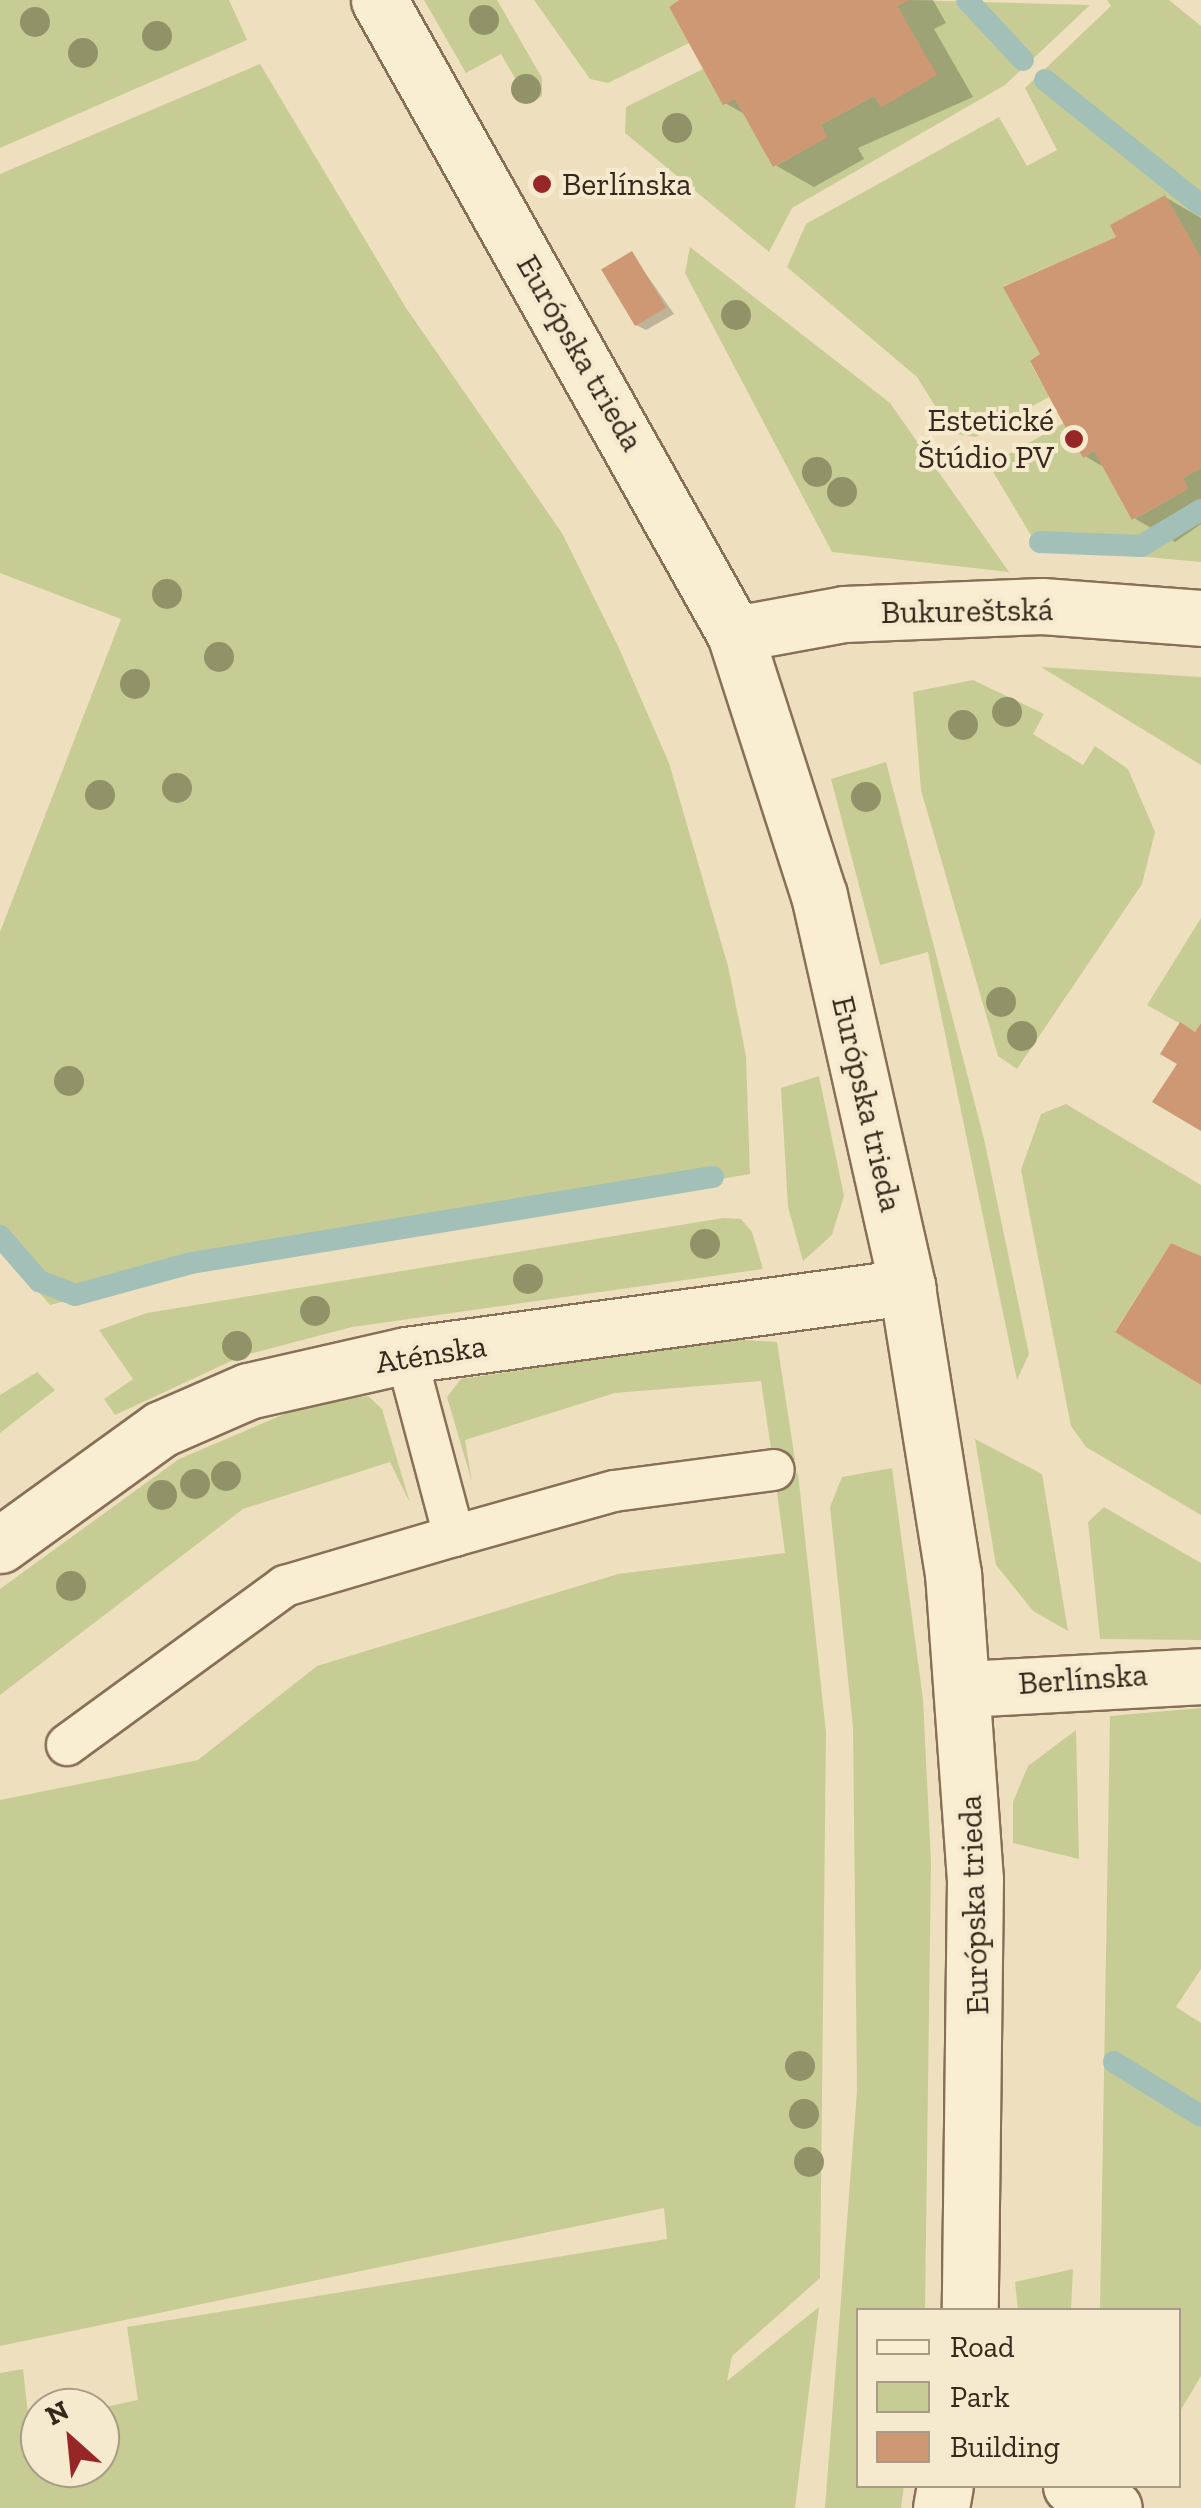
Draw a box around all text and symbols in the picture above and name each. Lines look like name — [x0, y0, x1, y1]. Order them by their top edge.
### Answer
place label: Berlínska — [562, 165, 692, 203]
marker: Berlínska — [531, 173, 553, 195]
street label: Európska trieda — [508, 248, 652, 458]
place label: Estetické Štúdio PV — [918, 402, 1054, 477]
marker: Estetické Štúdio PV — [1063, 428, 1085, 450]
street label: Bukureštská — [881, 590, 1053, 632]
street label: Európska trieda — [824, 993, 910, 1215]
street label: Aténska — [373, 1326, 489, 1382]
street label: Berlínska — [1017, 1655, 1149, 1703]
street label: Európska trieda — [951, 1794, 997, 2016]
legend — [856, 2308, 1181, 2488]
text: Road — [950, 2329, 1015, 2365]
text: Park — [950, 2379, 1010, 2415]
north arrow — [20, 2388, 120, 2488]
text: N — [40, 2393, 74, 2432]
text: Building — [950, 2429, 1060, 2465]

